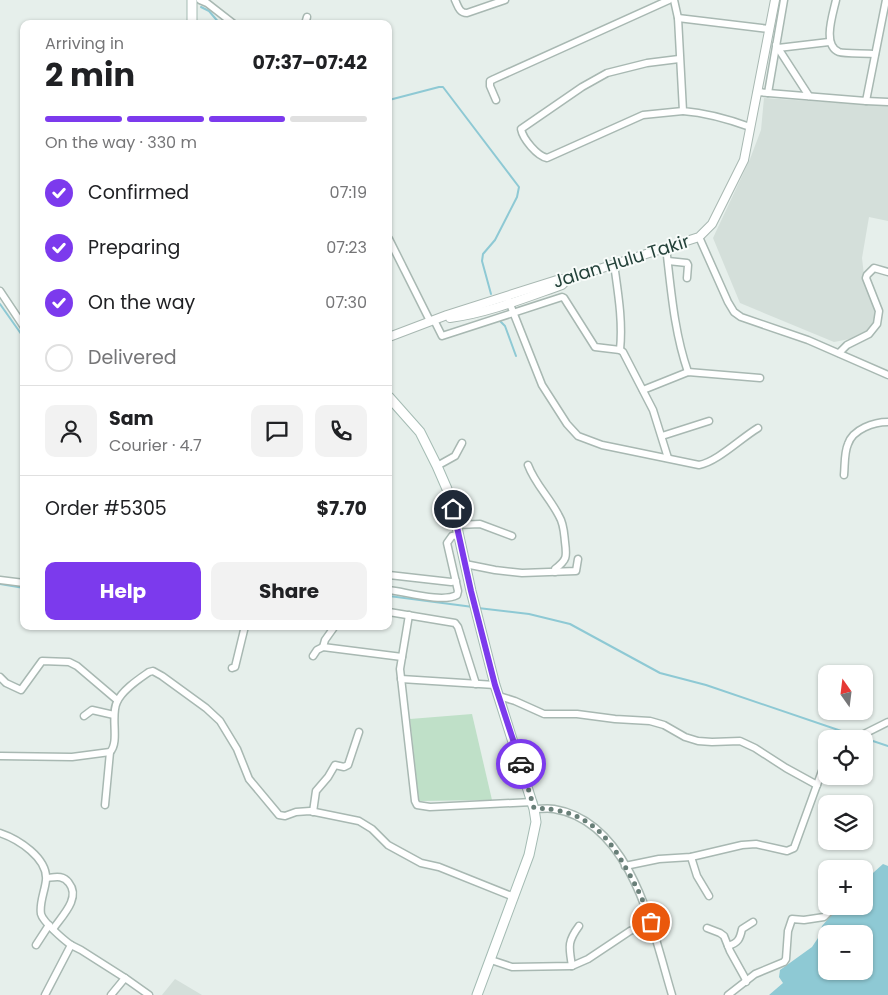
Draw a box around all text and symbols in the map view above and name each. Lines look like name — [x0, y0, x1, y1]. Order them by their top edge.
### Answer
text: Arriving in — [45, 32, 124, 55]
text: 07:37–07:42 — [253, 49, 367, 76]
text: 2 min — [45, 52, 135, 97]
text: On the way · 330 m — [45, 131, 197, 154]
icon: check — [45, 179, 73, 207]
text: Confirmed — [88, 179, 189, 206]
text: 07:19 — [330, 181, 367, 204]
street label: Jalan Hulu Takir — [550, 228, 693, 294]
icon: check — [45, 234, 73, 262]
text: Preparing — [88, 234, 180, 261]
text: 07:23 — [326, 236, 367, 259]
icon: check — [45, 289, 73, 317]
text: On the way — [88, 289, 195, 316]
text: 07:30 — [325, 291, 367, 314]
text: Delivered — [88, 344, 177, 371]
button: person — [45, 405, 97, 457]
text: Sam — [109, 405, 154, 432]
button: chat — [251, 405, 303, 457]
button: phone — [315, 405, 367, 457]
text: Courier · 4.7 — [109, 434, 202, 457]
pin — [432, 488, 474, 530]
text: Order #5305 — [45, 495, 167, 522]
text: $7.70 — [316, 495, 367, 522]
icon: home — [439, 495, 467, 523]
button: Help — [45, 562, 201, 620]
button: Share — [211, 562, 367, 620]
north arrow — [818, 665, 872, 720]
map controls — [818, 665, 873, 980]
button: locate — [818, 730, 873, 785]
courier — [496, 739, 546, 789]
icon: car — [507, 750, 535, 778]
button: layers — [818, 795, 873, 850]
button: + — [818, 860, 873, 915]
pin — [630, 901, 672, 943]
icon: bag — [637, 908, 665, 936]
button: − — [818, 925, 873, 980]

